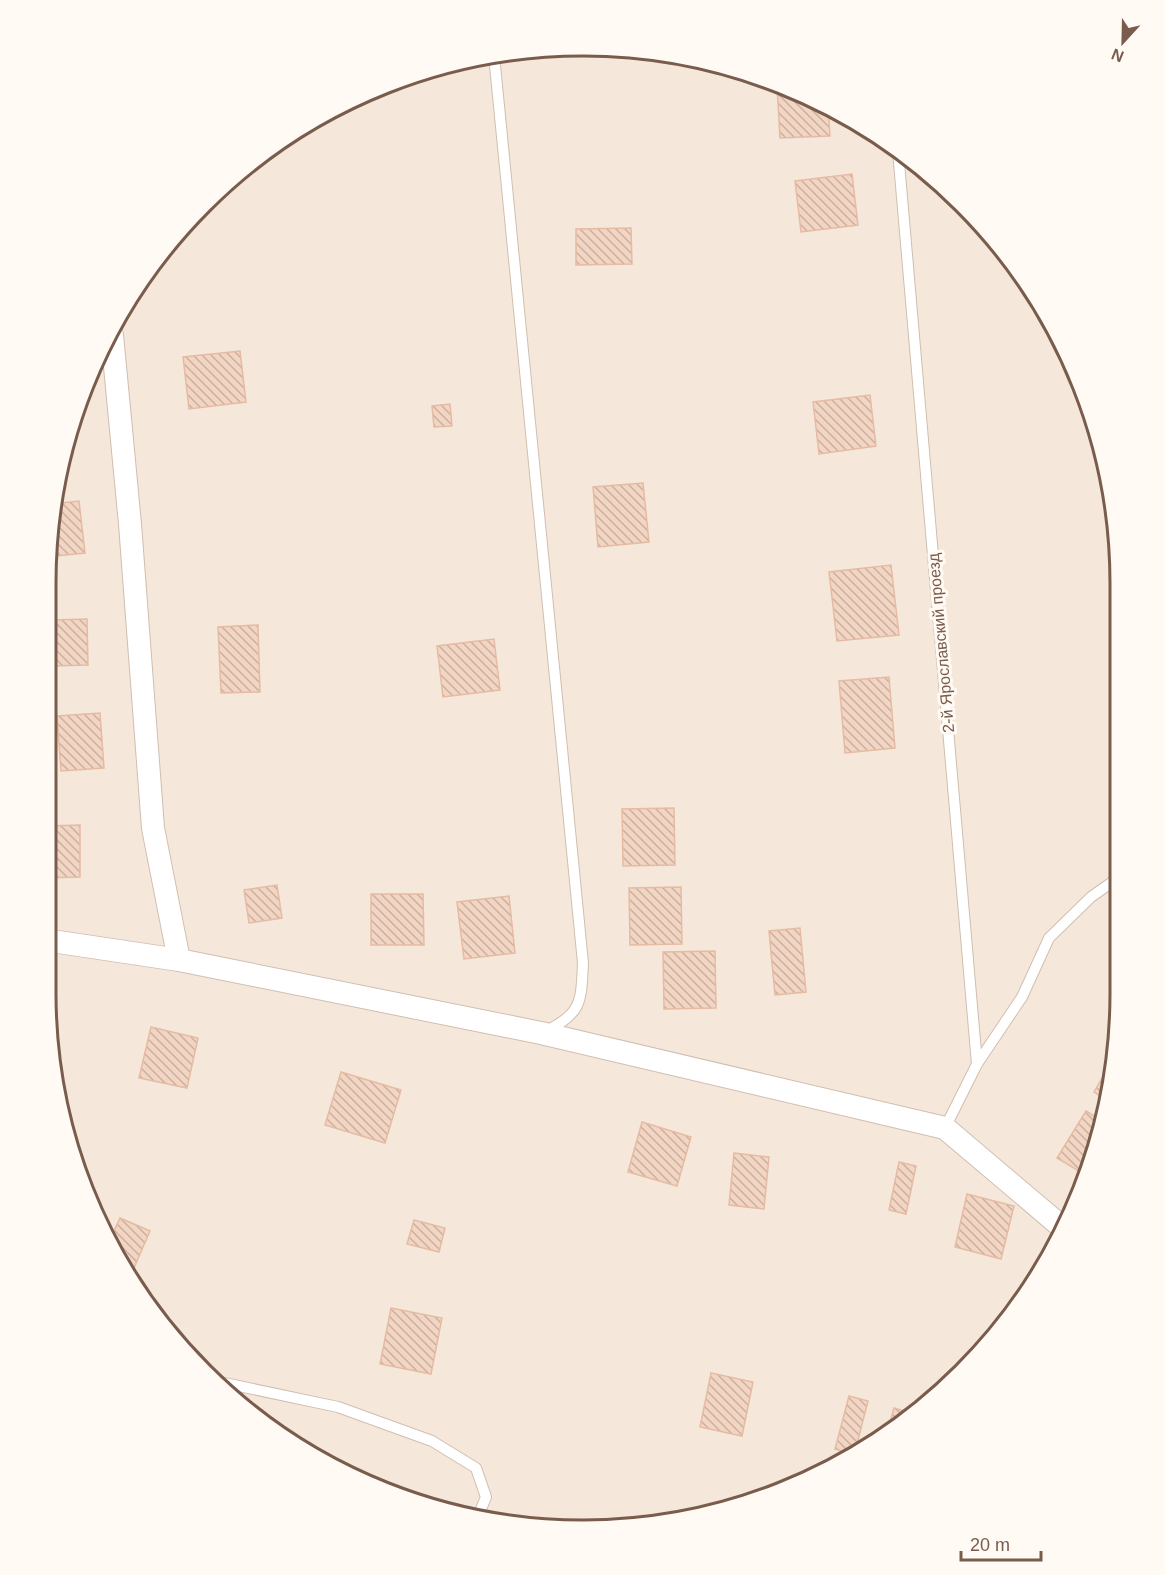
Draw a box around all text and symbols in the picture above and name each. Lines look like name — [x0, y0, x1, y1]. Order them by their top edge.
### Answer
north arrow — [1093, 12, 1153, 72]
text: N — [1109, 45, 1126, 65]
street label: 2-й Ярославский проезд — [925, 552, 957, 733]
scale bar — [961, 1524, 1040, 1562]
text: 20 m — [970, 1535, 1010, 1555]

